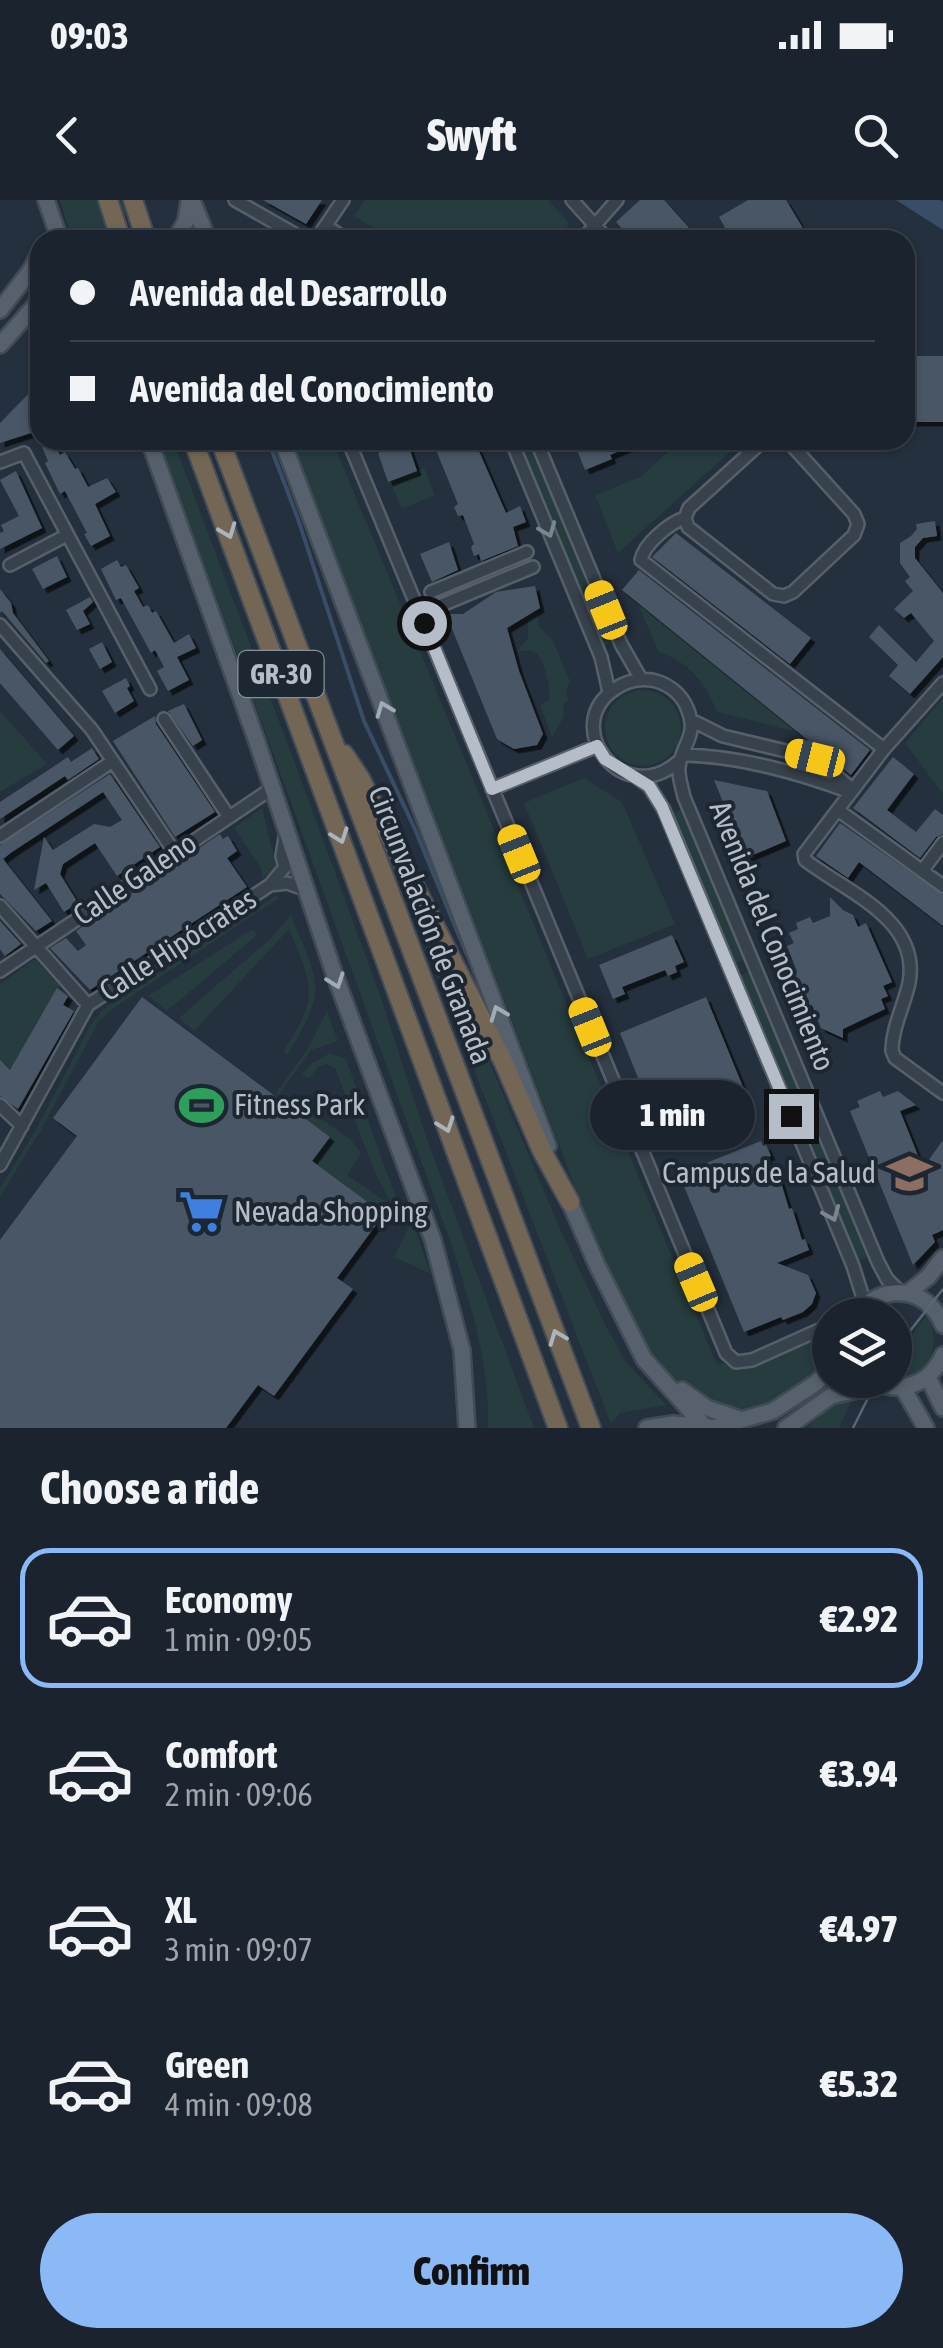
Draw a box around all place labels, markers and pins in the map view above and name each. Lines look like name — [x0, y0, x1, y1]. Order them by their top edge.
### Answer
sports icon: Fitness Park — [177, 1081, 225, 1129]
place label: Fitness Park — [234, 1087, 365, 1121]
school or university icon: Campus de la Salud — [885, 1149, 933, 1197]
place label: Campus de la Salud — [662, 1155, 876, 1189]
supermarket icon: Nevada Shopping — [177, 1188, 225, 1236]
place label: Nevada Shopping — [234, 1194, 427, 1228]

